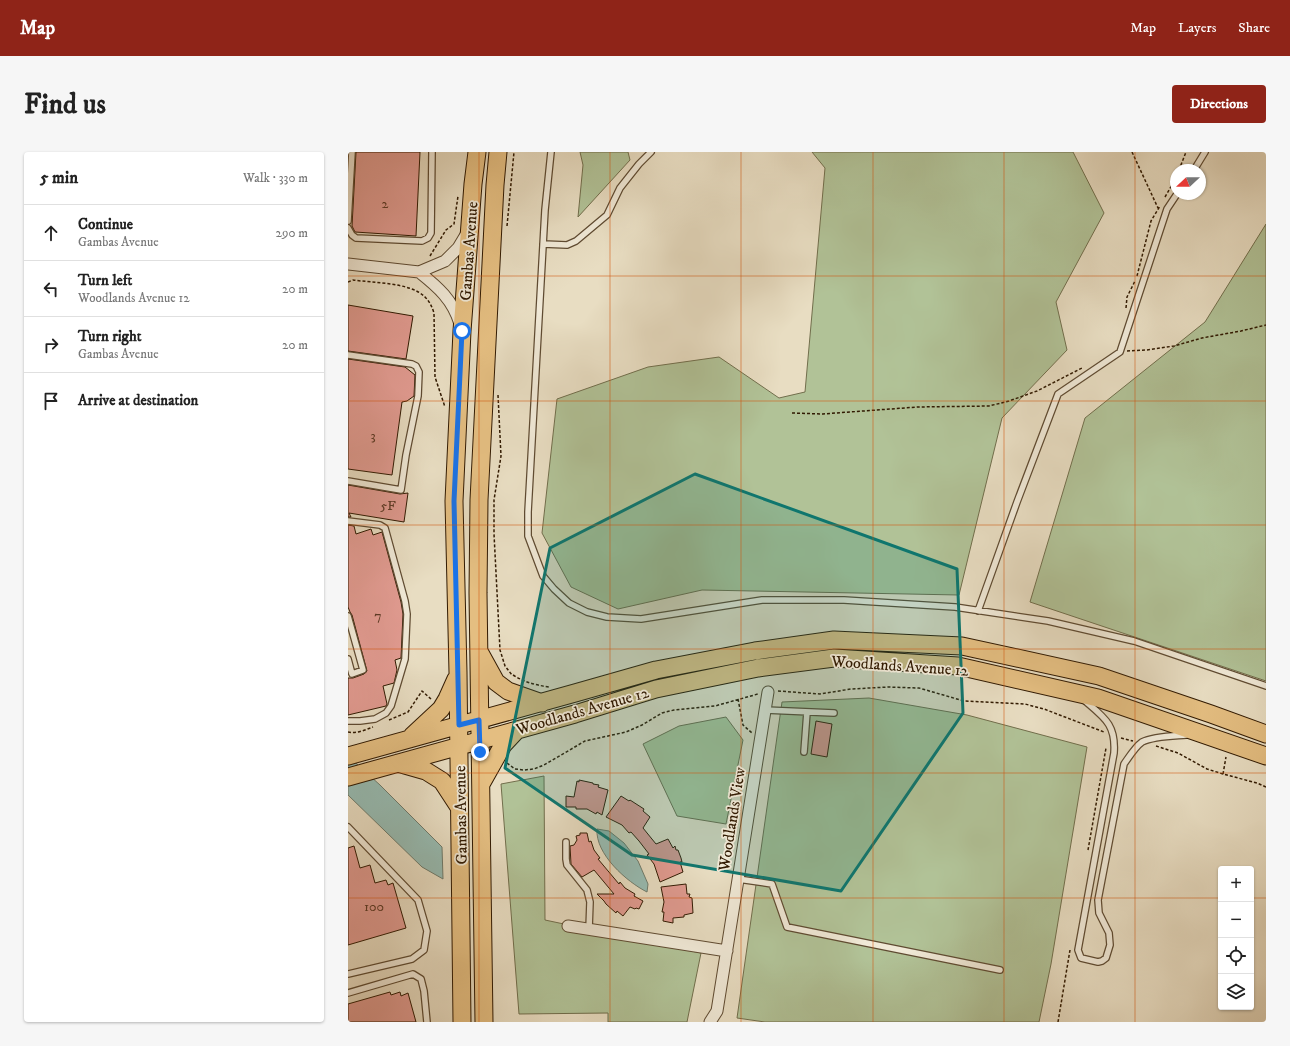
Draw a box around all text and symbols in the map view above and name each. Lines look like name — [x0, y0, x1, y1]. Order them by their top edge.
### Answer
text: Map — [20, 17, 55, 40]
text: Map — [1130, 19, 1156, 37]
text: Layers — [1178, 19, 1216, 37]
text: Share — [1238, 19, 1270, 37]
button: Directions — [1172, 85, 1266, 123]
text: Find us — [24, 87, 106, 122]
north arrow — [1170, 164, 1206, 200]
text: 5 min — [40, 167, 78, 189]
text: Walk · 330 m — [243, 170, 308, 186]
house number: 2 — [382, 195, 389, 213]
street label: Gambas Avenue — [456, 201, 482, 301]
text: Continue — [78, 215, 133, 234]
icon: ahead — [40, 222, 62, 244]
text: 290 m — [276, 225, 308, 241]
text: Gambas Avenue — [78, 234, 159, 250]
text: Turn left — [78, 271, 132, 290]
icon: left — [40, 278, 62, 300]
text: 20 m — [282, 281, 308, 297]
text: Woodlands Avenue 12 — [78, 290, 190, 306]
route start — [453, 322, 471, 340]
text: Turn right — [78, 327, 141, 346]
icon: right — [40, 334, 62, 356]
text: 20 m — [282, 337, 308, 353]
text: Gambas Avenue — [78, 346, 159, 362]
icon: arrive — [40, 390, 62, 412]
text: Arrive at destination — [78, 391, 198, 410]
house number: 3 — [370, 427, 376, 445]
house number: 5F — [380, 497, 396, 515]
house number: 7 — [374, 607, 382, 625]
street label: Woodlands Avenue 12 — [830, 651, 969, 681]
street label: Woodlands Avenue 12 — [513, 682, 651, 740]
route end — [471, 743, 489, 761]
street label: Gambas Avenue — [450, 765, 472, 865]
street label: Woodlands View — [714, 765, 750, 874]
map controls — [1218, 866, 1254, 1010]
button: + — [1218, 866, 1254, 902]
house number: 100 — [364, 898, 384, 916]
button: − — [1218, 902, 1254, 938]
button: locate — [1218, 938, 1254, 974]
button: layers — [1218, 974, 1254, 1010]

